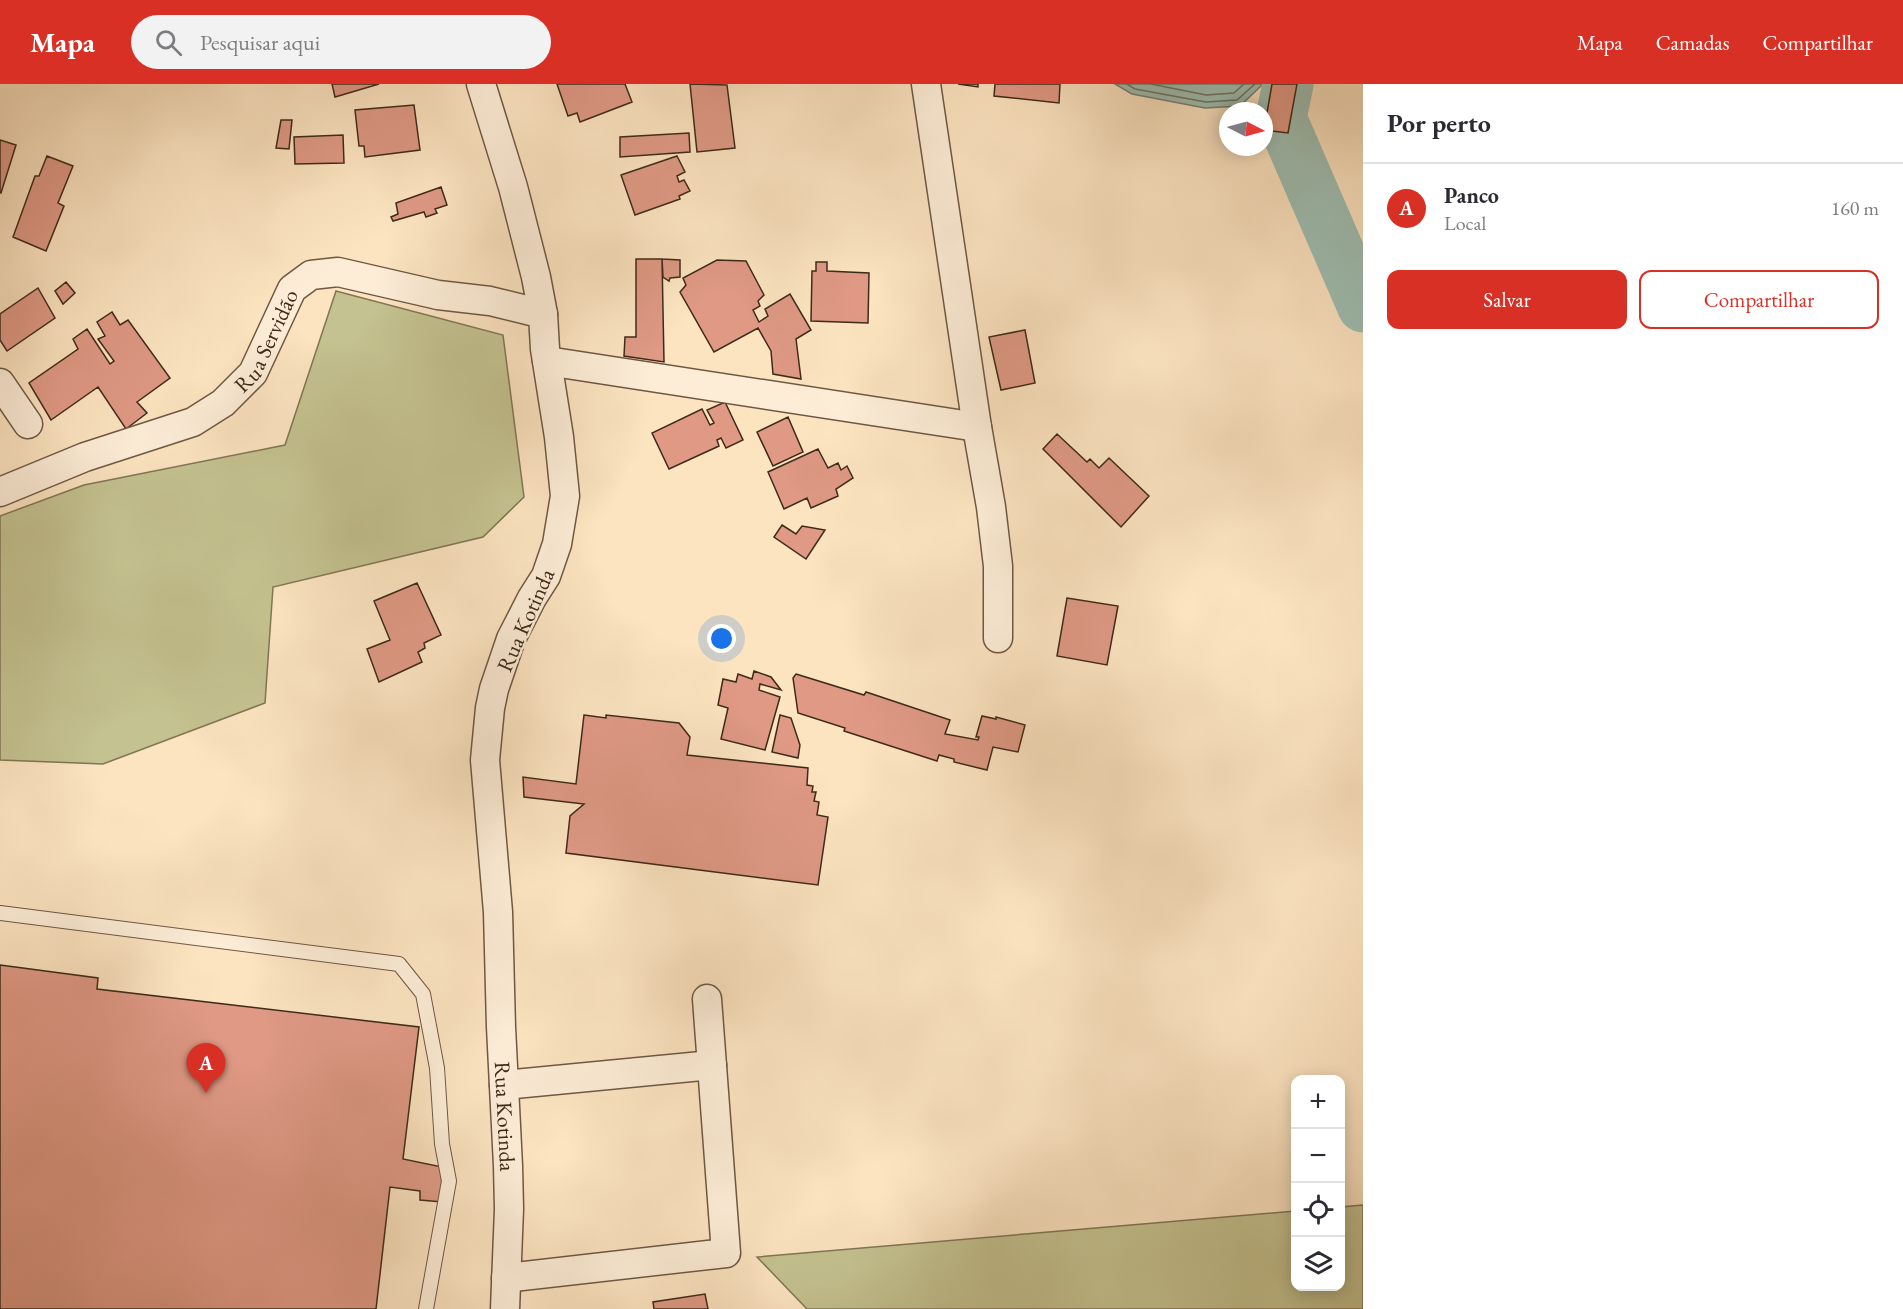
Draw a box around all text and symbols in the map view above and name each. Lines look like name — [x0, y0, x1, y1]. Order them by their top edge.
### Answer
search box — [131, 15, 551, 69]
text: Mapa — [30, 24, 95, 60]
icon: search — [152, 26, 185, 59]
text: Pesquisar aqui — [200, 28, 320, 57]
text: Mapa — [1577, 29, 1623, 56]
text: Camadas — [1656, 29, 1729, 56]
text: Compartilhar — [1762, 29, 1873, 56]
north arrow — [1219, 102, 1273, 156]
text: Por perto — [1387, 106, 1491, 140]
text: Panco — [1444, 181, 1499, 210]
text: A — [1399, 195, 1414, 221]
text: 160 m — [1831, 195, 1879, 221]
text: Local — [1444, 210, 1486, 236]
button: Salvar — [1387, 270, 1627, 329]
button: Compartilhar — [1639, 270, 1879, 329]
street label: Rua Servidão — [228, 285, 305, 399]
street label: Rua Kotinda — [490, 564, 561, 676]
your location — [707, 624, 736, 653]
pin: A — [186, 1044, 226, 1093]
street label: Rua Kotinda — [488, 1061, 522, 1172]
map controls — [1291, 1075, 1345, 1291]
button: + — [1291, 1075, 1345, 1129]
button: − — [1291, 1129, 1345, 1183]
button: locate — [1291, 1183, 1345, 1237]
button: layers — [1291, 1237, 1345, 1291]

